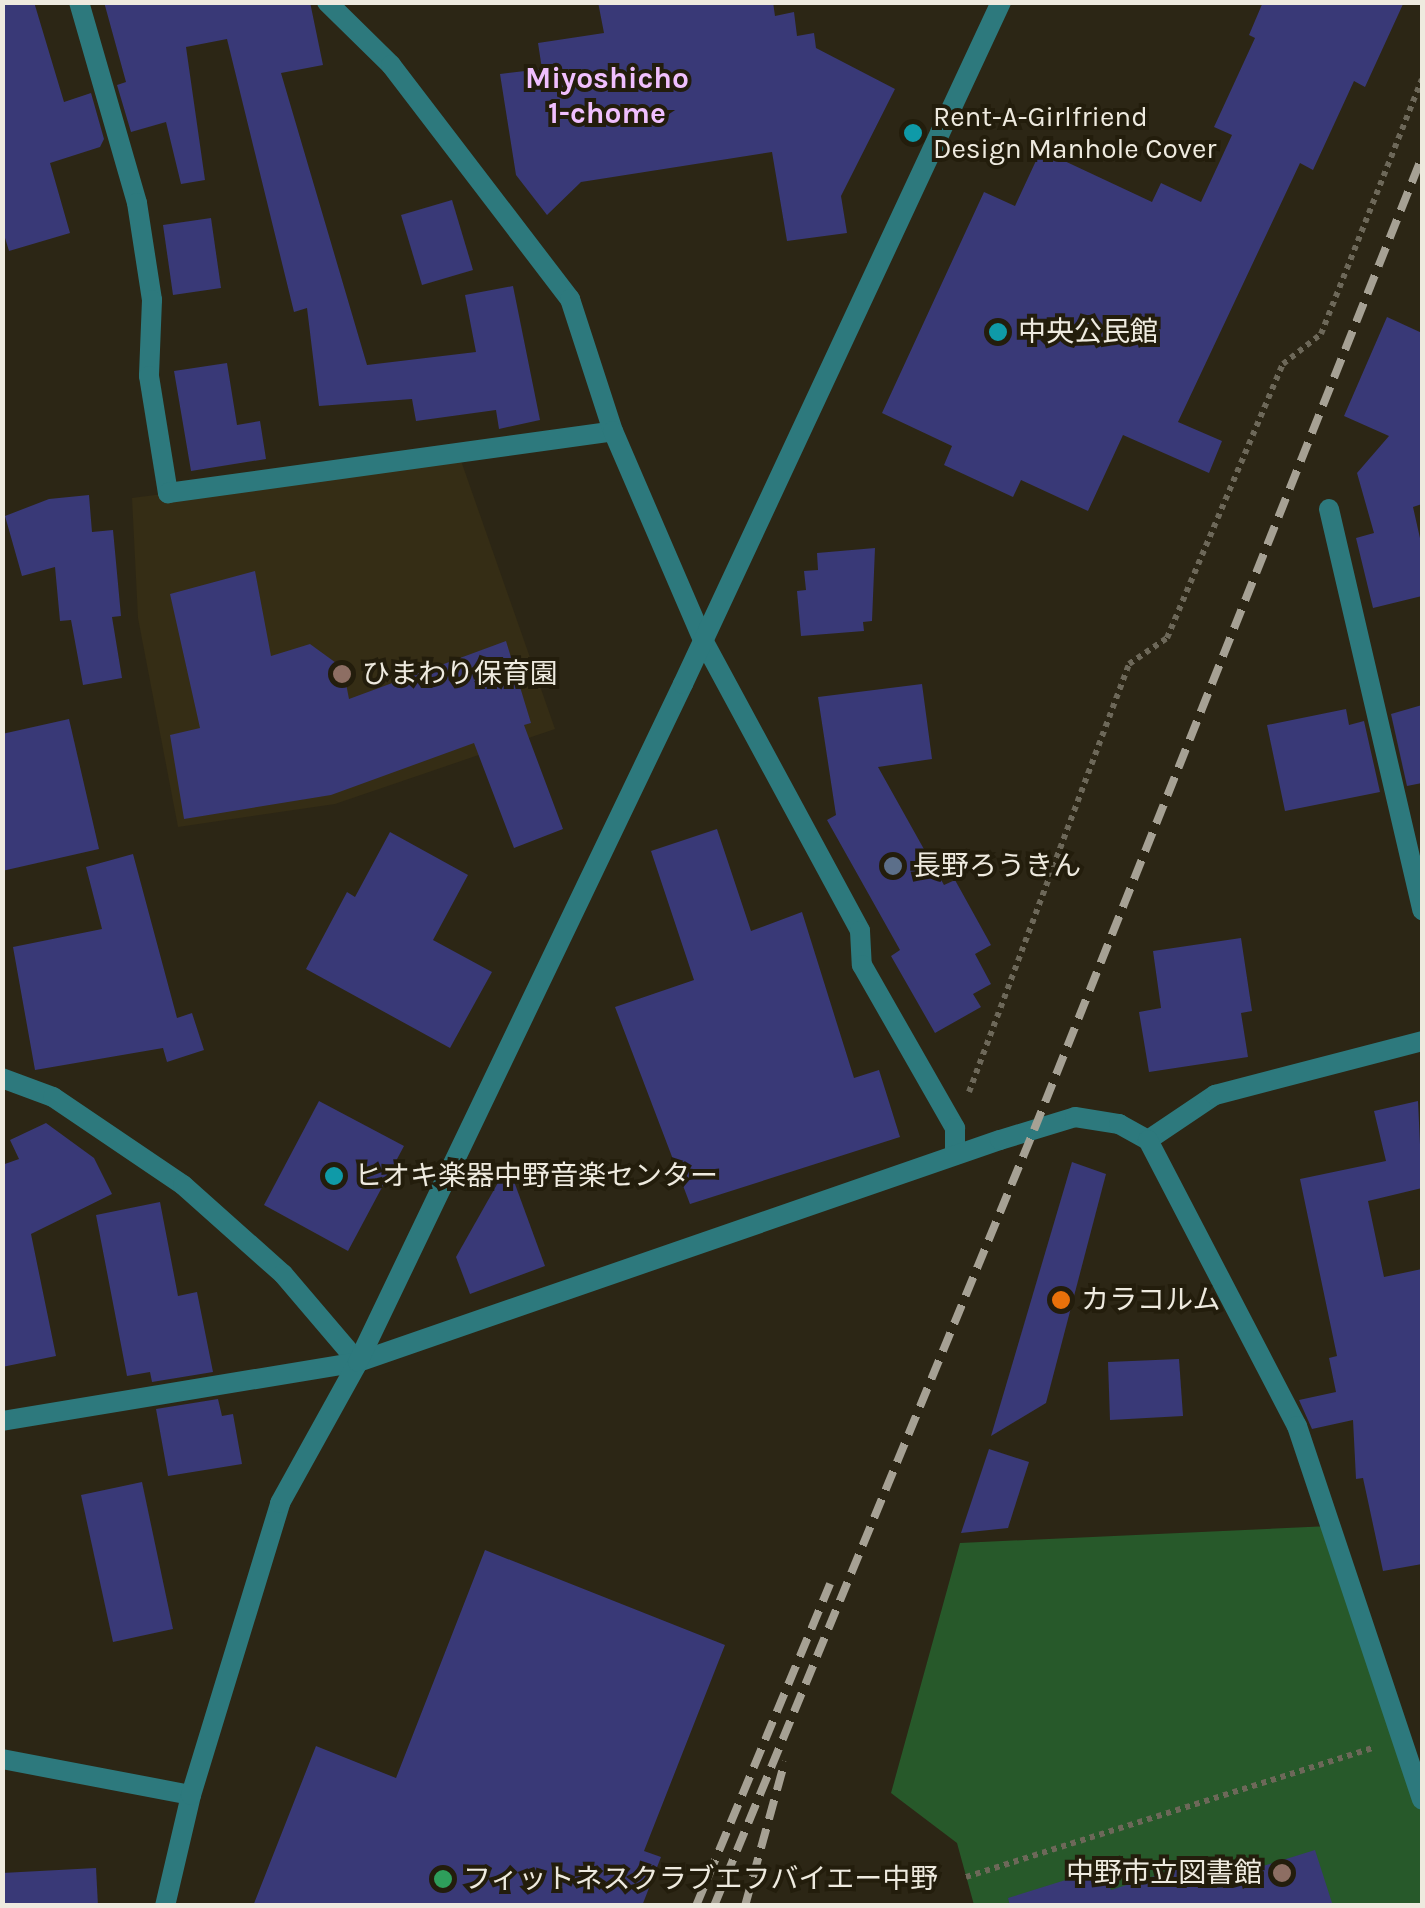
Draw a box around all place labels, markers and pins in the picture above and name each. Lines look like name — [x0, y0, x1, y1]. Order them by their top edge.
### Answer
place label: Rent-A-Girlfriend Design Manhole Cover — [933, 100, 1216, 166]
marker: Rent-A-Girlfriend Design Manhole Cover — [902, 122, 924, 144]
place label: 中央公民館 — [1018, 315, 1158, 349]
marker: 中央公民館 — [987, 321, 1009, 343]
place label: ひまわり保育園 — [362, 657, 558, 691]
marker: ひまわり保育園 — [331, 663, 353, 685]
place label: 長野ろうきん — [913, 849, 1081, 883]
marker: 長野ろうきん — [882, 855, 904, 877]
place label: ヒオキ楽器中野音楽センター — [354, 1159, 718, 1193]
marker: ヒオキ楽器中野音楽センター — [323, 1165, 345, 1187]
place label: カラコルム — [1081, 1283, 1221, 1317]
marker: カラコルム — [1050, 1289, 1072, 1311]
place label: 中野市立図書館 — [1066, 1856, 1262, 1890]
place label: フィットネスクラブエフバイエー中野 — [463, 1862, 939, 1896]
marker: 中野市立図書館 — [1271, 1862, 1293, 1884]
marker: フィットネスクラブエフバイエー中野 — [432, 1868, 454, 1890]

